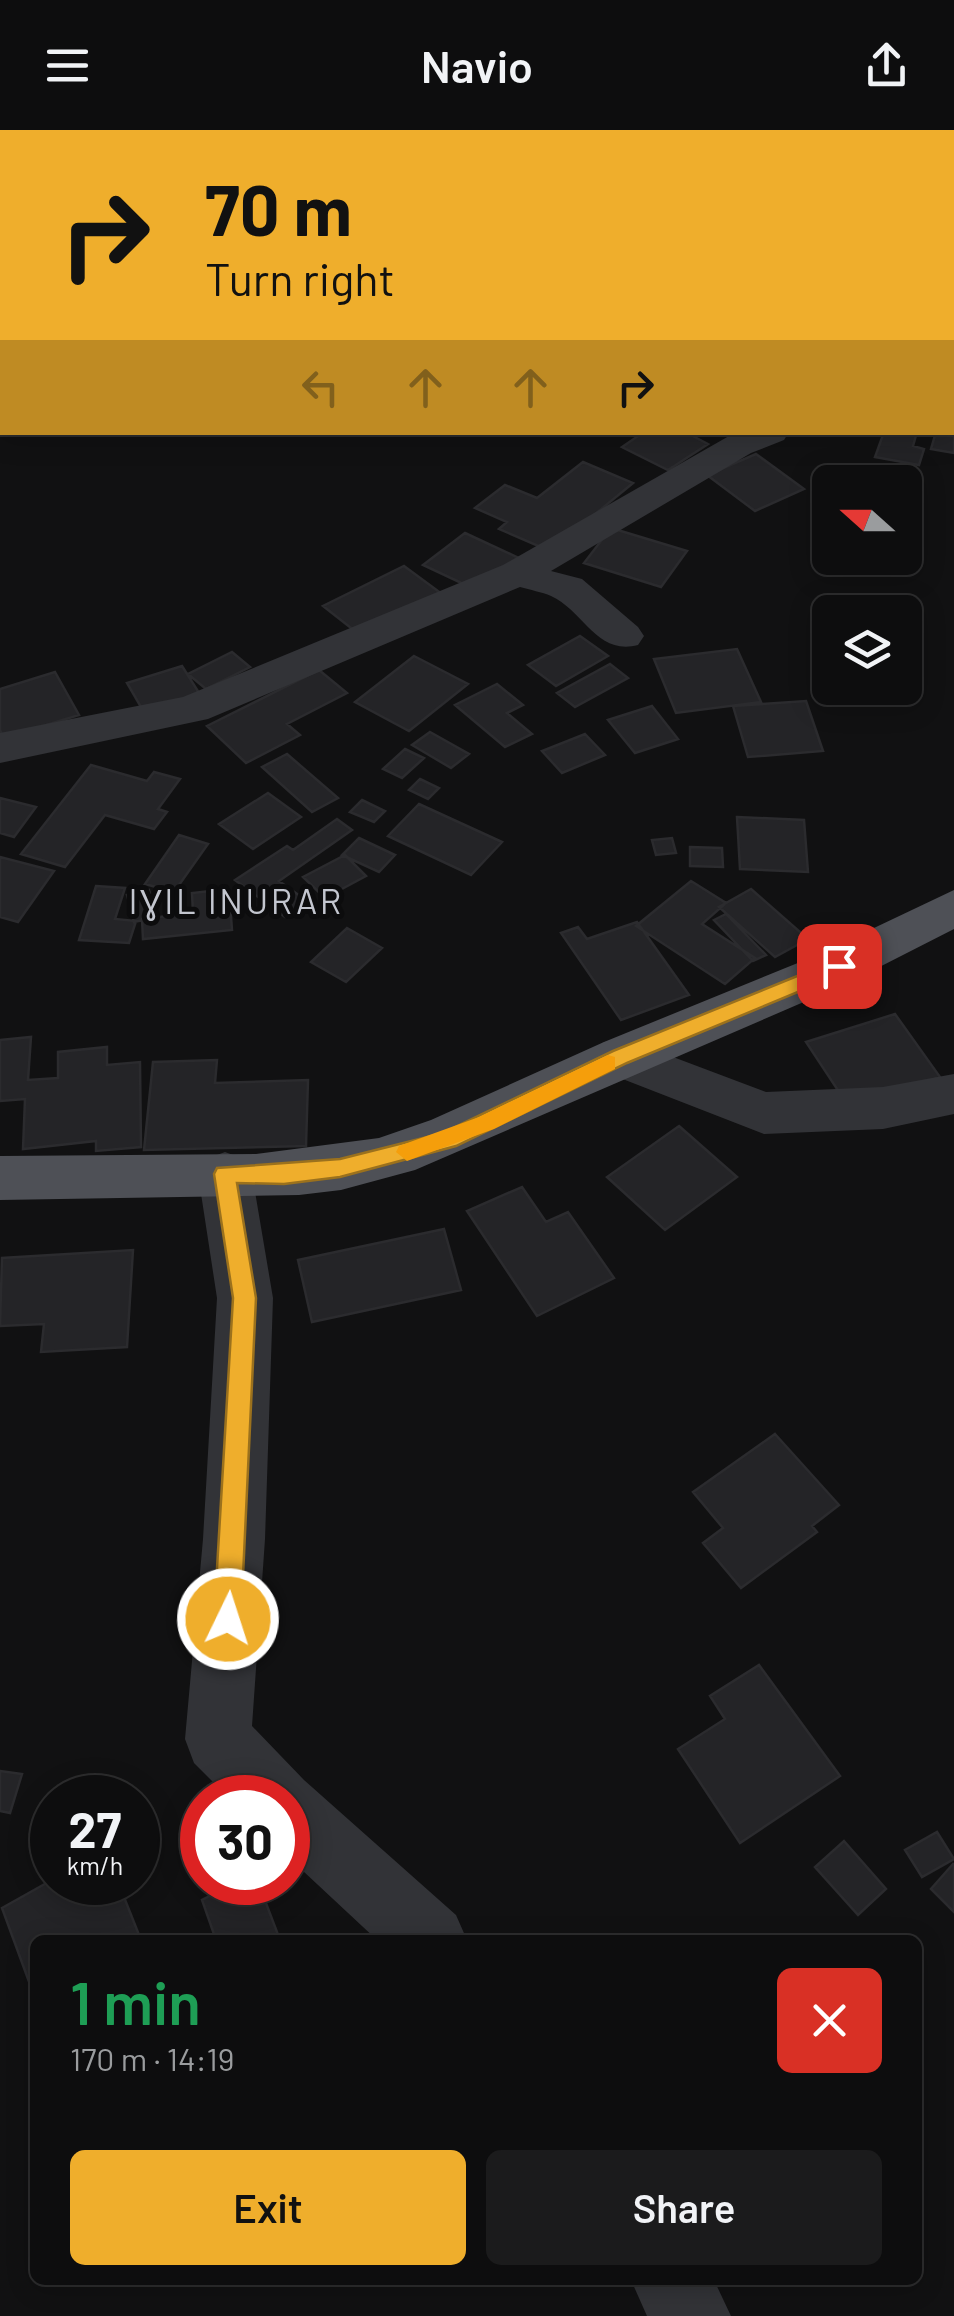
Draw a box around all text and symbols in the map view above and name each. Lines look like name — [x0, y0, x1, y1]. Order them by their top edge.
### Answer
icon: menu — [40, 38, 95, 93]
text: Navio — [421, 38, 533, 92]
icon: share — [859, 38, 914, 93]
text: 70 m — [205, 166, 352, 250]
icon: right — [40, 170, 170, 300]
text: Turn right — [205, 251, 395, 305]
icon: left — [293, 360, 348, 415]
icon: ahead — [398, 360, 453, 415]
icon: ahead — [503, 360, 558, 415]
icon: right — [608, 360, 663, 415]
north arrow — [812, 465, 922, 575]
map controls — [812, 465, 922, 705]
button: layers — [812, 595, 922, 705]
district label: IƔIL INURAR — [128, 879, 344, 921]
pin — [797, 924, 882, 1009]
icon: arrive — [812, 939, 867, 994]
position arrow — [176, 1567, 280, 1671]
speed limit sign: 30 — [180, 1775, 310, 1905]
text: 27 — [69, 1798, 121, 1858]
text: km/h — [67, 1850, 123, 1880]
text: 1 min — [70, 1965, 201, 2037]
button: close — [777, 1968, 882, 2073]
text: 170 m · 14:19 — [70, 2039, 234, 2077]
button: Exit — [70, 2150, 466, 2265]
button: Share — [486, 2150, 882, 2265]

